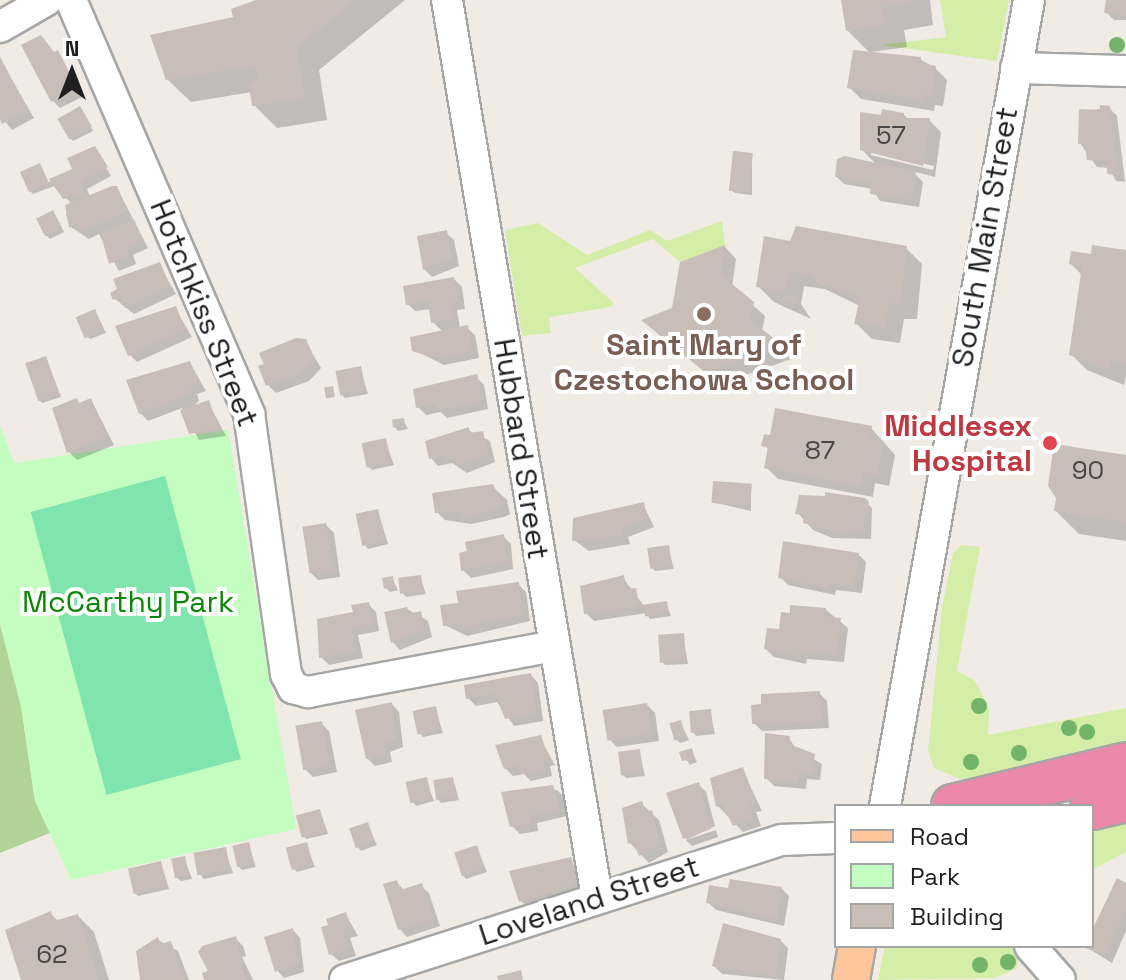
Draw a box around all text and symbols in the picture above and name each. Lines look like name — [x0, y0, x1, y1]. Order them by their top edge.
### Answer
north arrow — [32, 32, 112, 112]
text: N — [65, 34, 79, 62]
street label: South Main Street — [944, 104, 1026, 370]
house number: 57 — [876, 120, 906, 152]
street label: Hotchkiss Street — [142, 194, 266, 432]
marker: Saint Mary of Czestochowa School — [695, 305, 713, 323]
place label: Saint Mary of Czestochowa School — [554, 327, 854, 398]
street label: Hubbard Street — [486, 336, 556, 562]
place label: Middlesex Hospital — [884, 408, 1032, 478]
marker: Middlesex Hospital — [1039, 432, 1061, 454]
house number: 87 — [805, 435, 835, 467]
house number: 90 — [1072, 455, 1104, 487]
park label: McCarthy Park — [22, 584, 234, 620]
legend — [834, 804, 1094, 948]
text: Road — [910, 821, 969, 852]
street label: Loveland Street — [474, 848, 704, 954]
text: Park — [910, 861, 960, 892]
text: Building — [910, 901, 1004, 932]
house number: 62 — [36, 939, 68, 971]

